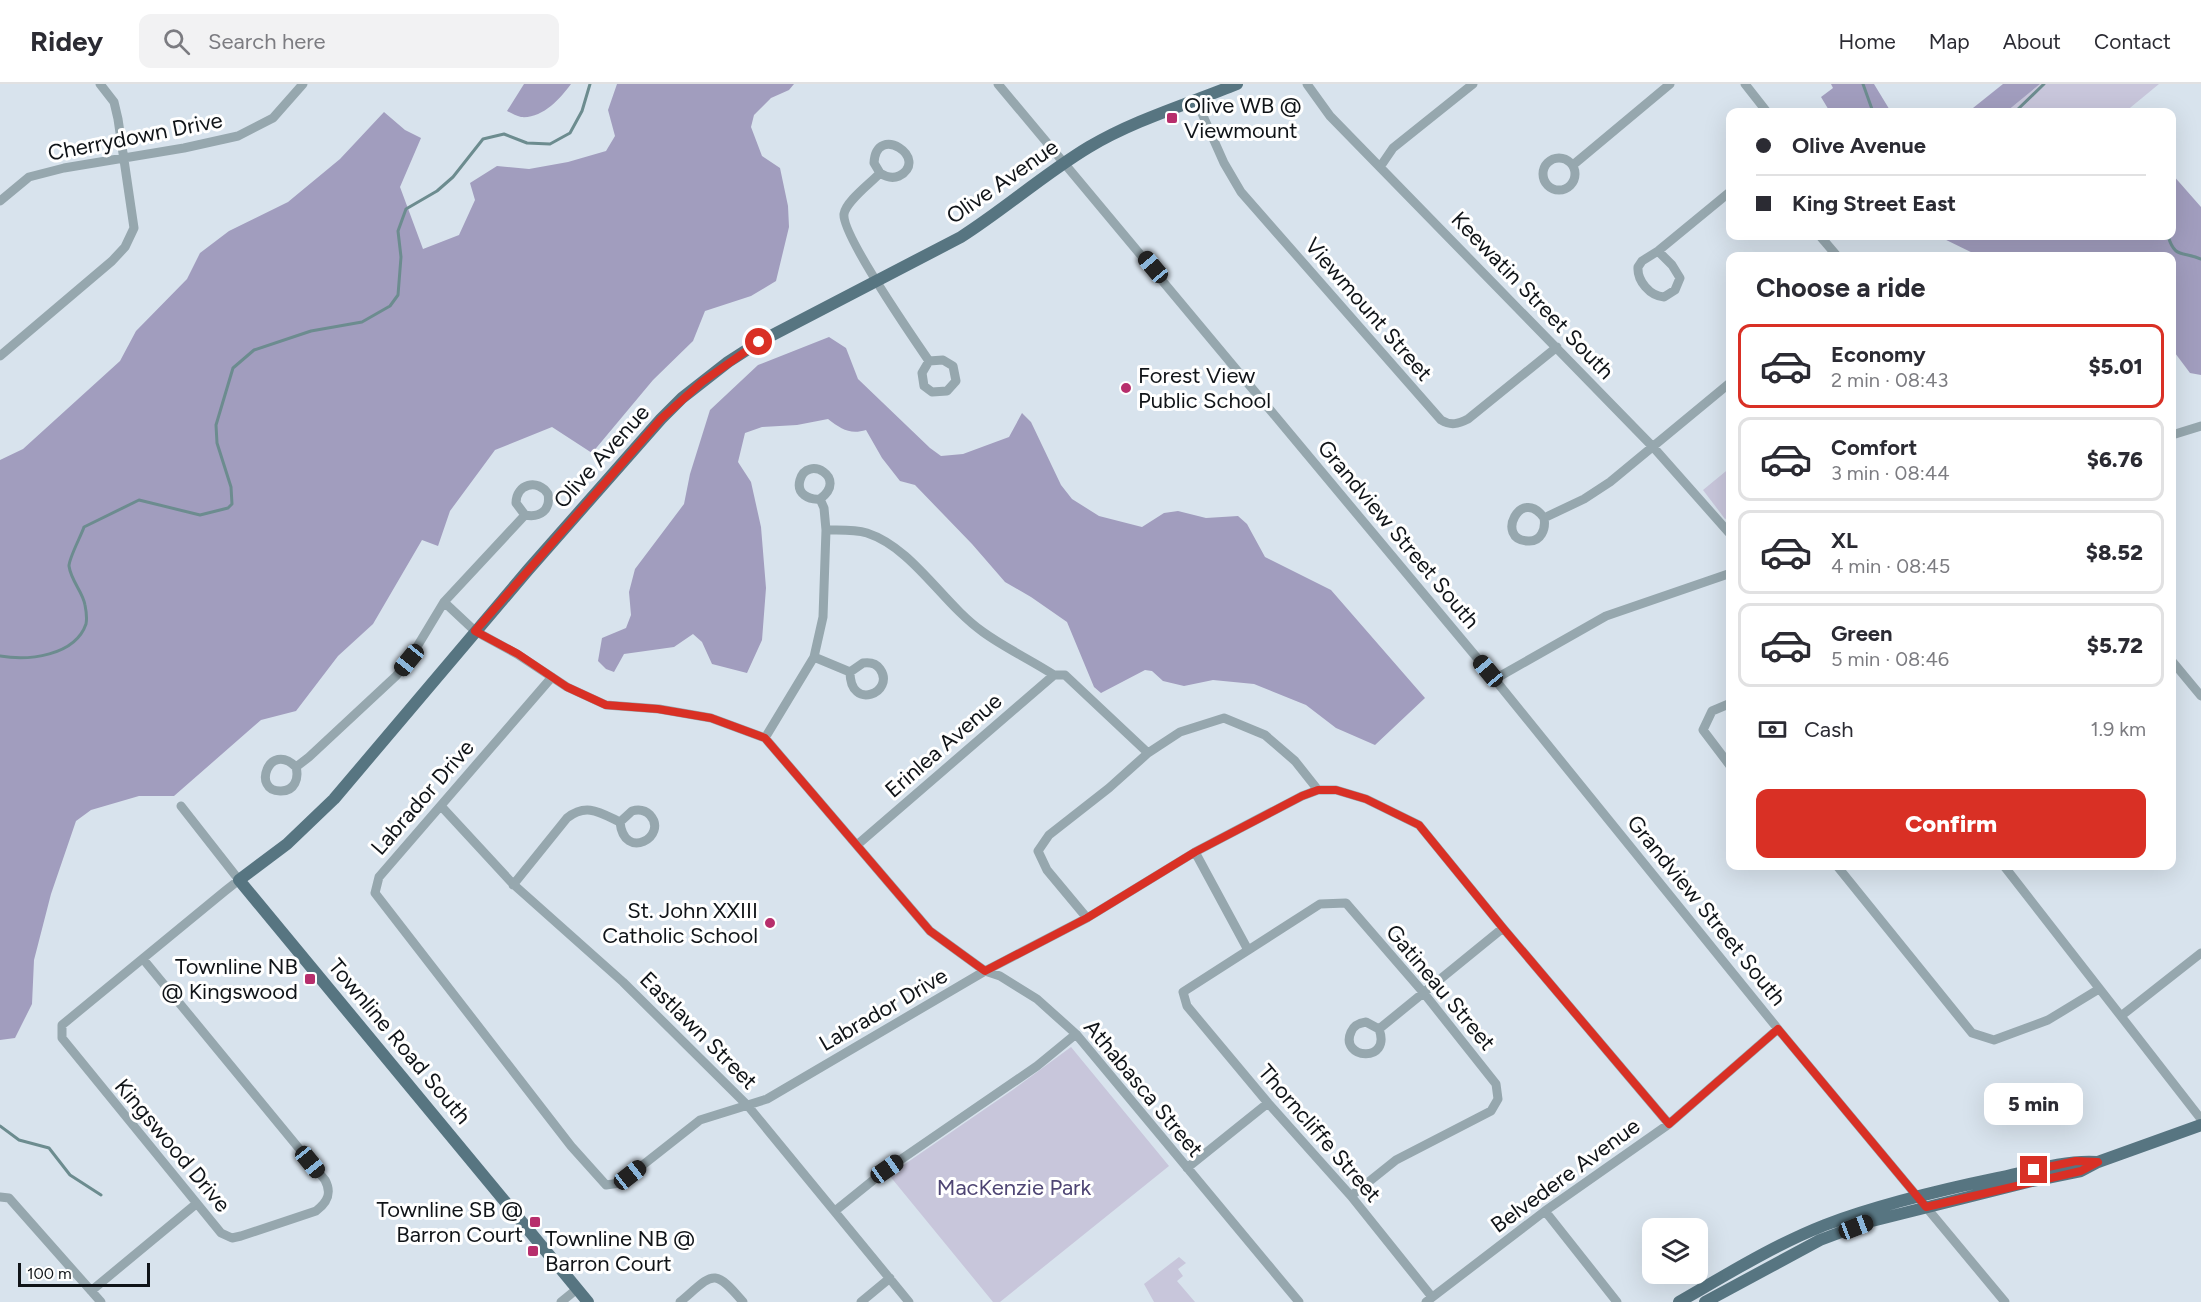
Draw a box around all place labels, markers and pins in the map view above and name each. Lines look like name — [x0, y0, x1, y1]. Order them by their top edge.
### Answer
place label: Olive WB @ Viewmount — [1184, 92, 1301, 144]
marker: Olive WB @ Viewmount — [1165, 111, 1179, 125]
place label: Forest View Public School — [1138, 362, 1271, 414]
marker: Forest View Public School — [1119, 381, 1133, 395]
place label: St. John XXIII Catholic School — [602, 897, 758, 949]
marker: St. John XXIII Catholic School — [763, 916, 777, 930]
place label: Townline NB @ Kingswood — [161, 953, 298, 1005]
marker: Townline NB @ Kingswood — [303, 972, 317, 986]
place label: Townline SB @ Barron Court — [376, 1196, 523, 1248]
marker: Townline SB @ Barron Court — [528, 1215, 542, 1229]
place label: Townline NB @ Barron Court — [545, 1225, 695, 1277]
marker: Townline NB @ Barron Court — [526, 1244, 540, 1258]

